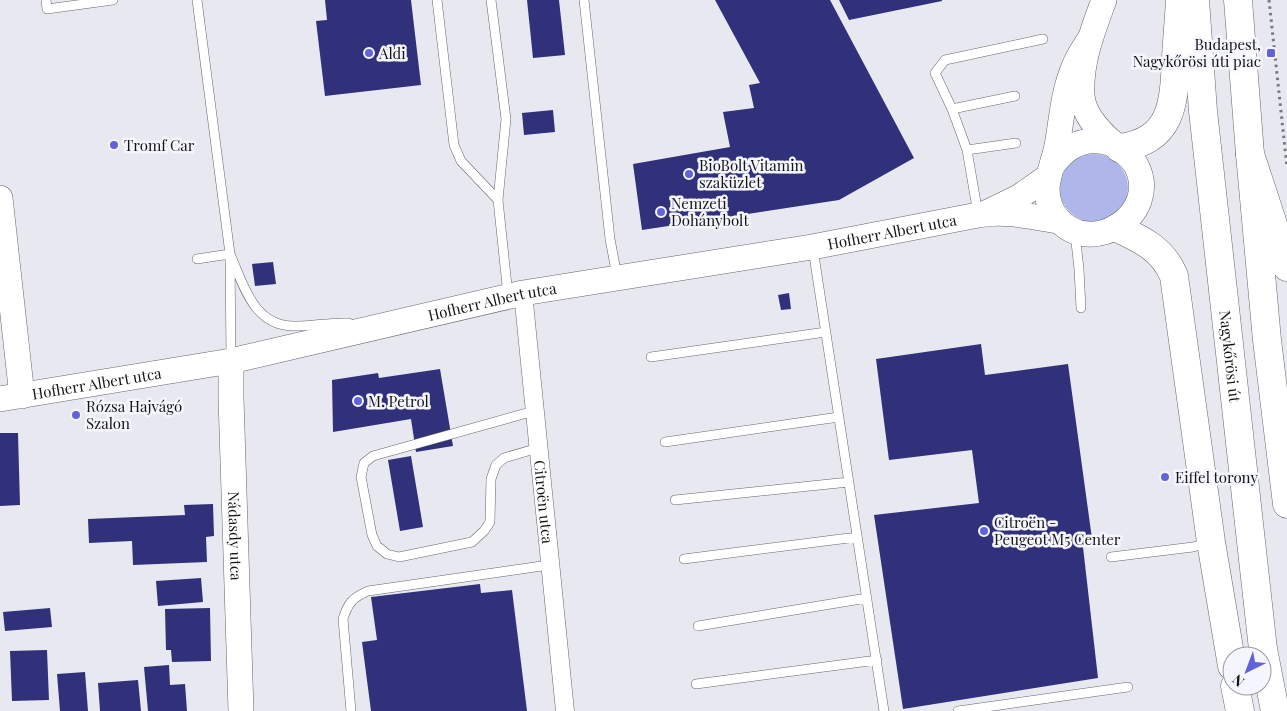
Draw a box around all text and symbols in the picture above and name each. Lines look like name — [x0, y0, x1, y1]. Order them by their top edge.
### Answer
place label: Budapest, Nagykőrösi úti piac — [1133, 34, 1261, 71]
place label: Aldi — [378, 43, 406, 63]
marker: Aldi — [363, 47, 375, 59]
marker: Budapest, Nagykőrösi úti piac — [1265, 47, 1277, 59]
place label: Tromf Car — [124, 135, 195, 155]
marker: Tromf Car — [108, 139, 120, 151]
place label: BioBolt Vitamin szaküzlet — [699, 155, 804, 192]
marker: BioBolt Vitamin szaküzlet — [683, 168, 695, 180]
place label: Nemzeti Dohánybolt — [671, 193, 749, 230]
marker: Nemzeti Dohánybolt — [655, 206, 667, 218]
street label: Hofherr Albert utca — [826, 209, 959, 254]
street label: Hofherr Albert utca — [426, 278, 558, 325]
street label: Nagykőrösi út — [1215, 309, 1245, 404]
street label: Hofherr Albert utca — [30, 363, 163, 404]
place label: M. Petrol — [368, 391, 429, 411]
marker: M. Petrol — [352, 395, 364, 407]
place label: Rózsa Hajvágó Szalon — [86, 396, 182, 433]
marker: Rózsa Hajvágó Szalon — [70, 409, 82, 421]
street label: Citroën utca — [530, 459, 558, 545]
place label: Eiffel torony — [1175, 467, 1258, 487]
marker: Eiffel torony — [1159, 471, 1171, 483]
street label: Nádasdy utca — [224, 491, 247, 581]
place label: Citroën - Peugeot M5 Center — [994, 512, 1121, 549]
marker: Citroën - Peugeot M5 Center — [978, 525, 990, 537]
north arrow — [1222, 646, 1272, 696]
text: N — [1228, 671, 1248, 691]

